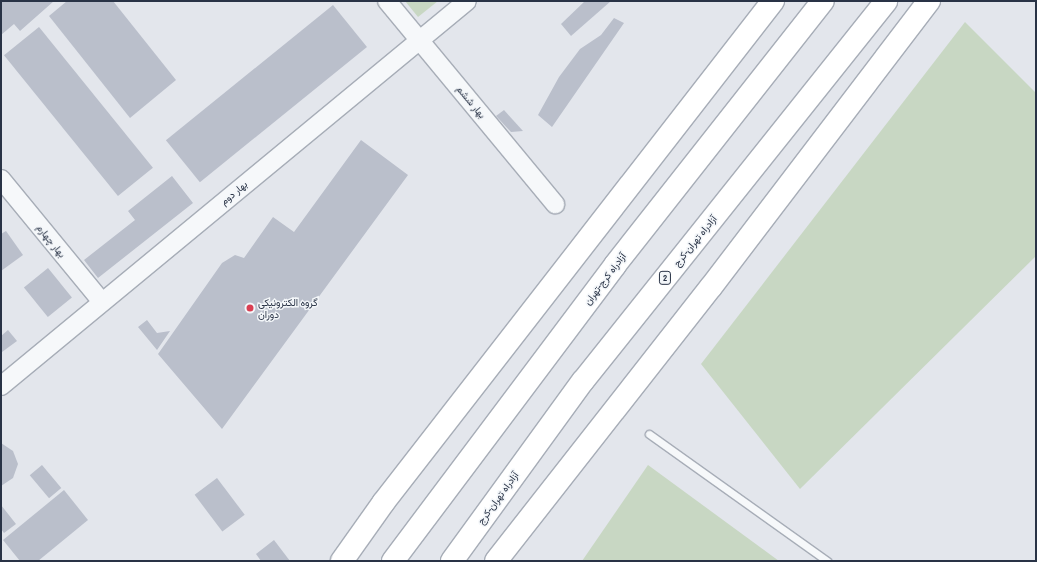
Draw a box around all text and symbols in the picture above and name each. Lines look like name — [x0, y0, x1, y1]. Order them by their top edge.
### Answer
street label: بهار ششم — [454, 83, 488, 121]
street label: بهار دوم — [218, 178, 250, 208]
street label: آزادراه تهران-کرج — [671, 213, 719, 269]
street label: بهار چهارم — [34, 222, 68, 260]
street label: آزادراه کرج-تهران — [581, 251, 629, 307]
road number: 2 — [658, 271, 672, 285]
place label: گروه الکترونیکی دوران — [258, 296, 318, 320]
marker: گروه الکترونیکی دوران — [245, 303, 255, 313]
street label: آزادراه تهران-کرج — [475, 469, 521, 527]

